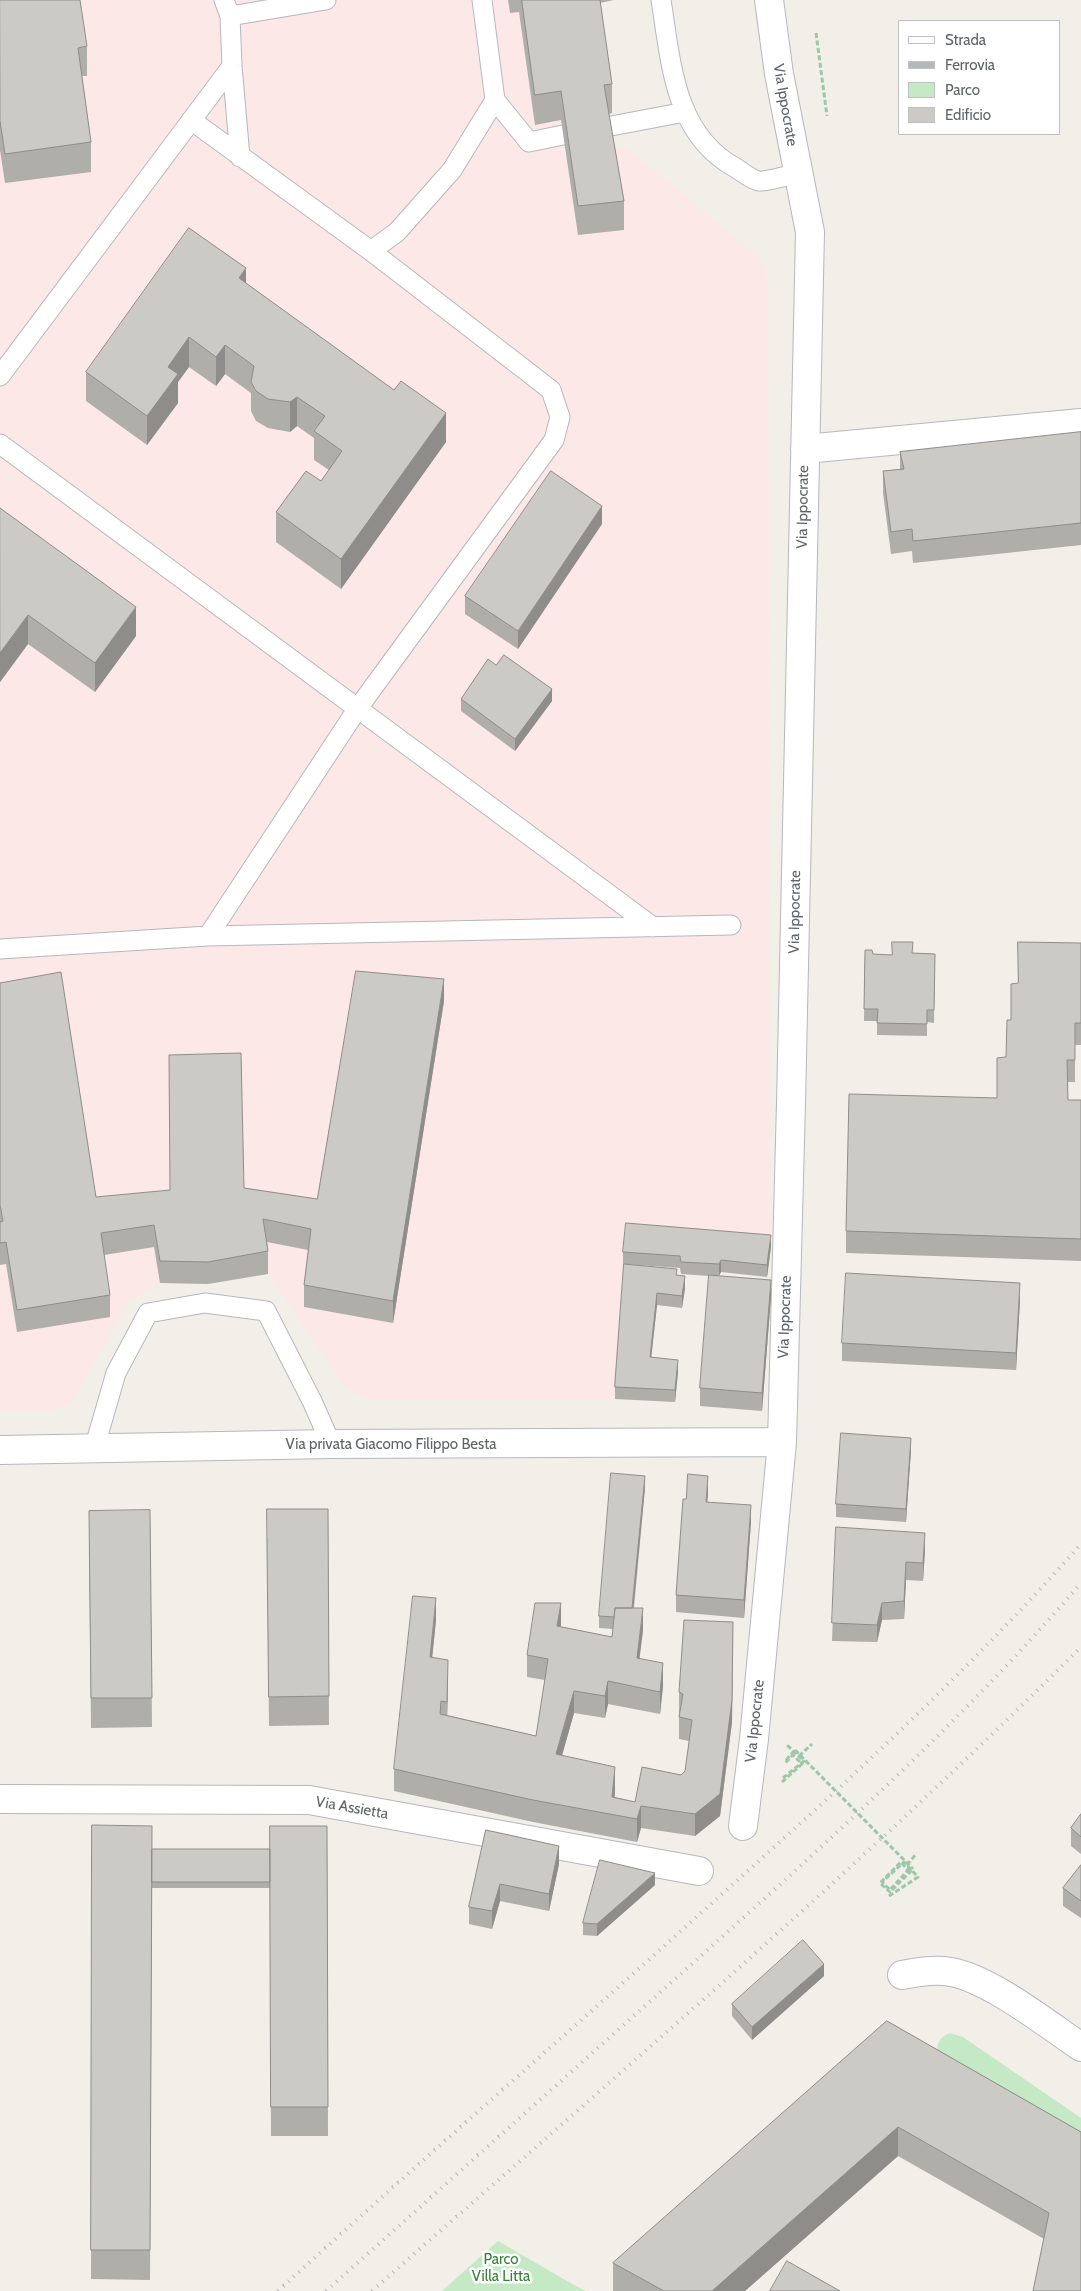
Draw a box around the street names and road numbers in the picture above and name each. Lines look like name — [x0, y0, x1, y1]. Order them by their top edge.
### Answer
street label: Via Ippocrate — [769, 62, 801, 148]
street label: Via Ippocrate — [793, 465, 813, 549]
street label: Via Ippocrate — [785, 870, 805, 954]
street label: Via Ippocrate — [775, 1275, 795, 1359]
street label: Via privata Giacomo Filippo Besta — [286, 1436, 496, 1454]
street label: Via Ippocrate — [742, 1679, 768, 1763]
street label: Via Assietta — [314, 1793, 390, 1823]

